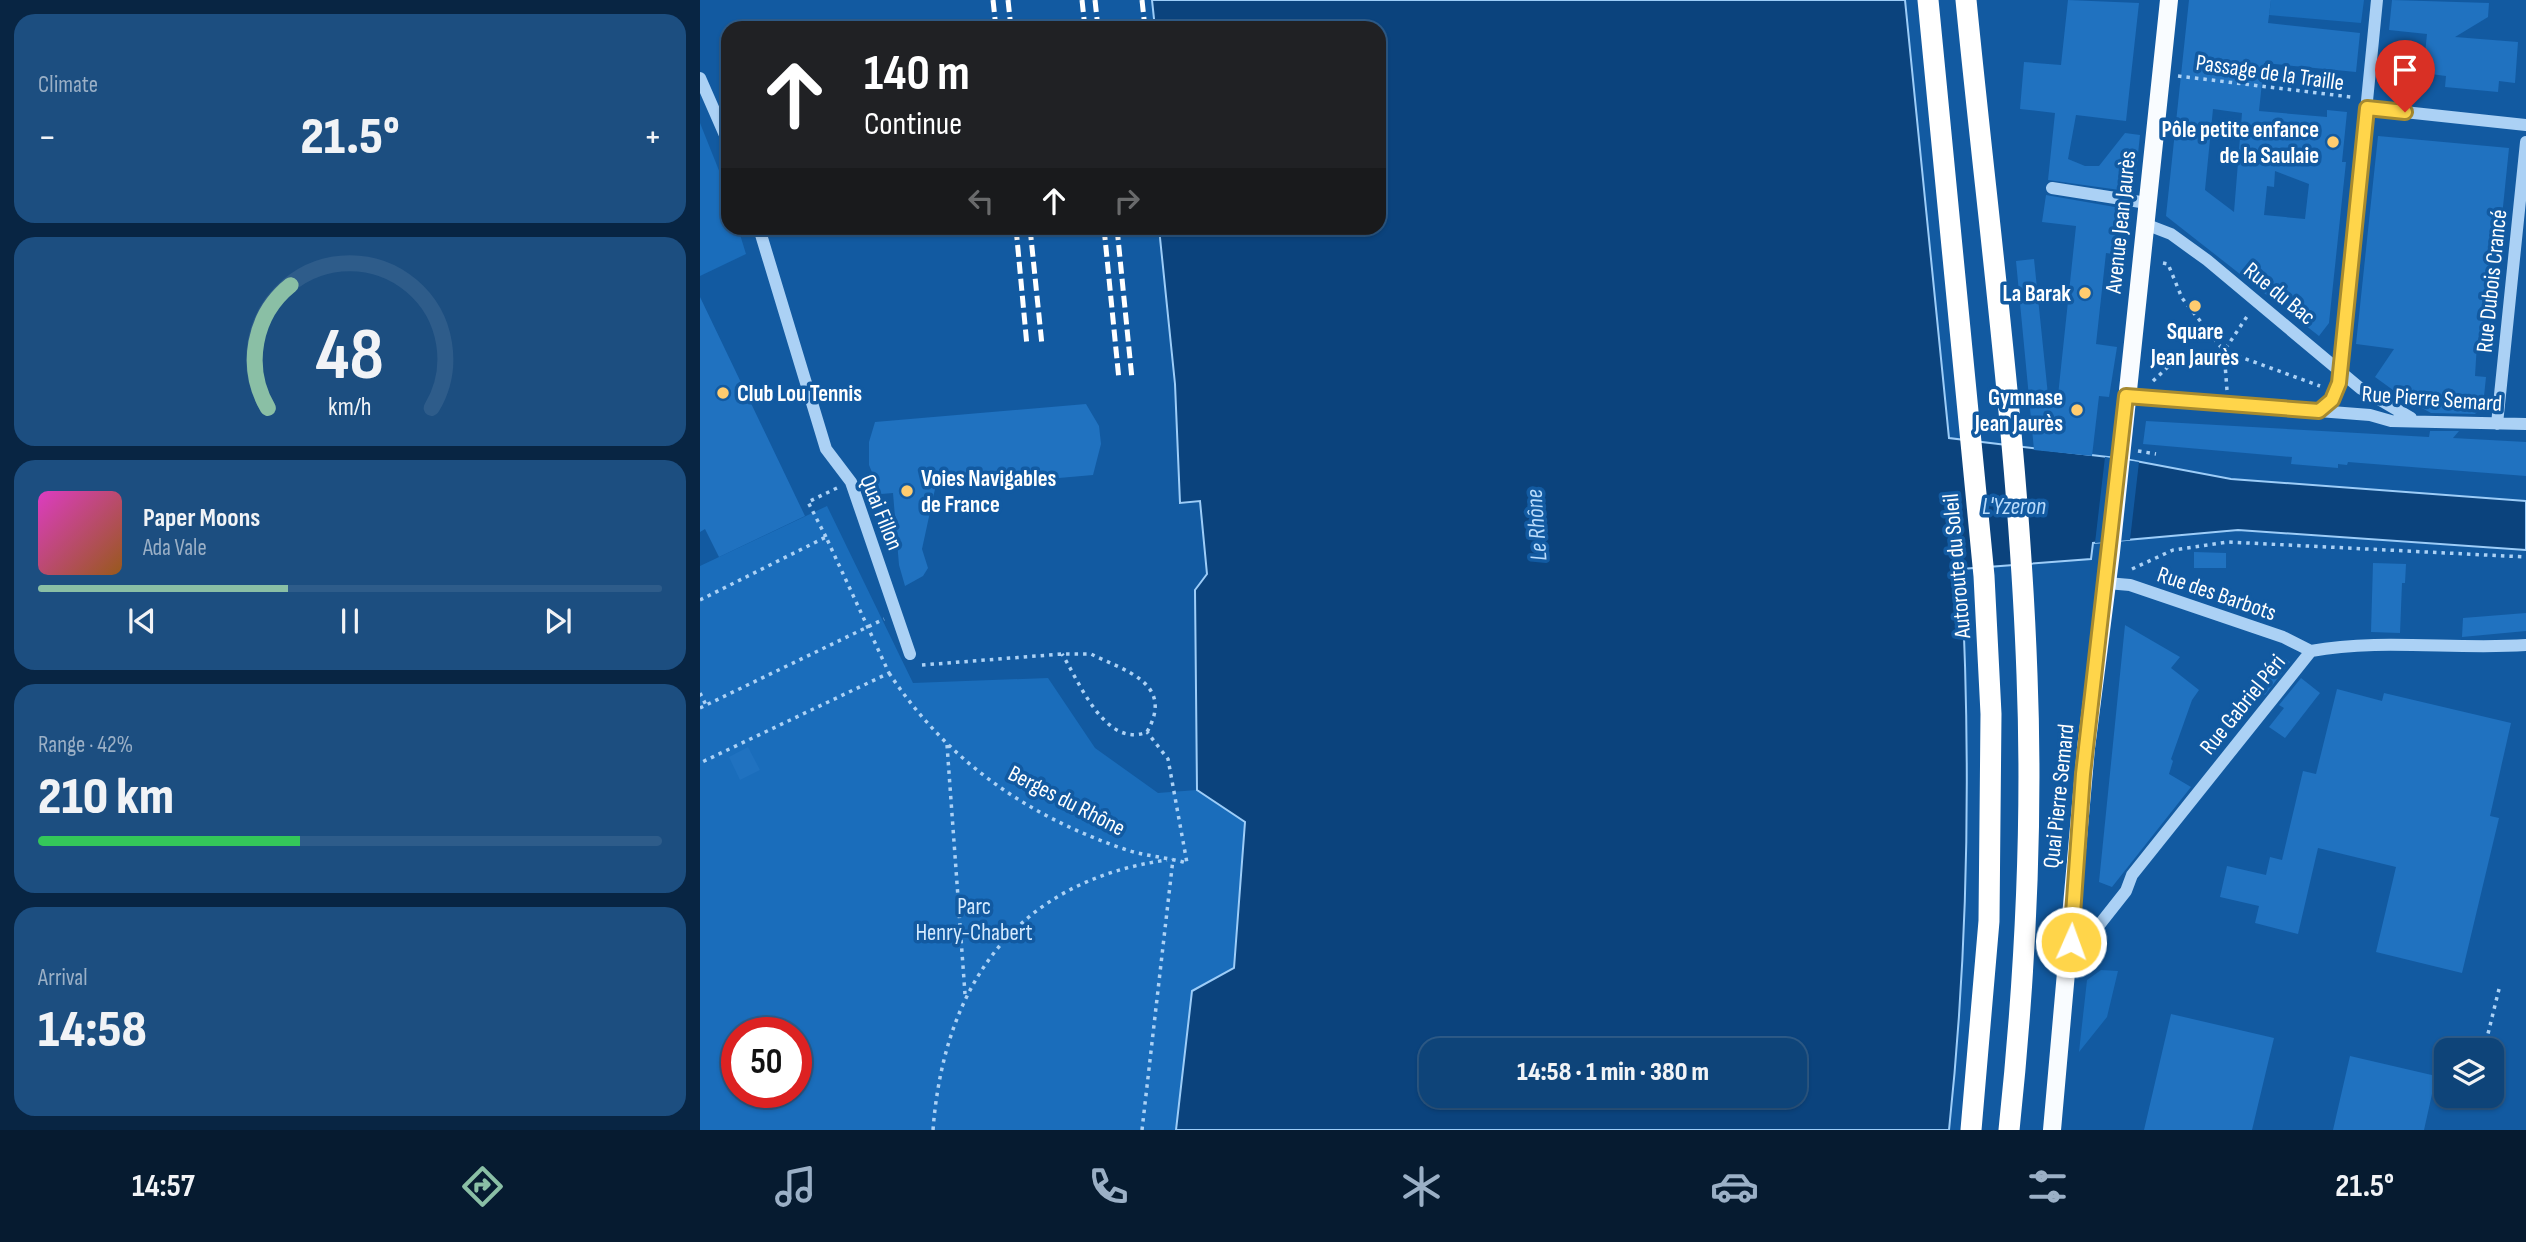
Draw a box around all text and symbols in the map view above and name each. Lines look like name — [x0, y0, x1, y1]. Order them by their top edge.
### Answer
pin — [2375, 40, 2435, 112]
text: 140 m — [864, 45, 970, 104]
icon: ahead — [749, 49, 840, 140]
street label: Passage de la Traille — [2194, 49, 2346, 97]
icon: arrive — [2386, 51, 2424, 89]
text: Climate — [38, 71, 98, 99]
text: Continue — [864, 105, 962, 144]
text: 21.5° — [300, 106, 400, 169]
text: − — [38, 115, 57, 160]
text: + — [643, 115, 662, 160]
place label: Pôle petite enfance de la Saulaie — [2161, 116, 2319, 170]
marker: Pôle petite enfance de la Saulaie — [2325, 134, 2341, 150]
street label: Avenue Jean Jaurès — [2099, 149, 2142, 296]
icon: left — [962, 182, 1000, 220]
icon: ahead — [1035, 182, 1073, 220]
icon: right — [1108, 182, 1146, 220]
street label: Rue Dubois Crancé — [2471, 208, 2513, 354]
street label: Rue du Bac — [2238, 256, 2321, 331]
place label: La Barak — [2002, 280, 2071, 308]
marker: La Barak — [2077, 285, 2093, 301]
marker: Square Jean Jaurès — [2187, 298, 2203, 314]
text: 48 — [316, 312, 384, 400]
place label: Square Jean Jaurès — [2150, 318, 2239, 372]
place label: Club Lou Tennis — [737, 380, 862, 408]
street label: Rue Pierre Semard — [2361, 380, 2503, 418]
place label: Gymnase Jean Jaurès — [1974, 384, 2063, 438]
marker: Club Lou Tennis — [715, 385, 731, 401]
text: km/h — [328, 392, 372, 423]
marker: Gymnase Jean Jaurès — [2069, 402, 2085, 418]
place label: Voies Navigables de France — [921, 465, 1057, 519]
street label: Quai Fillon — [853, 470, 909, 554]
marker: Voies Navigables de France — [899, 483, 915, 499]
water label: Le Rhône — [1520, 488, 1553, 562]
street label: Autoroute du Soleil — [1937, 492, 1977, 641]
water label: L'Yzeron — [1982, 492, 2046, 521]
text: Paper Moons — [143, 503, 260, 534]
text: Ada Vale — [143, 534, 207, 562]
street label: Rue des Barbots — [2154, 561, 2280, 627]
icon: previous — [123, 602, 161, 640]
icon: pause — [331, 602, 369, 640]
icon: next — [539, 602, 577, 640]
street label: Rue Gabriel Péri — [2194, 649, 2292, 760]
street label: Quai Pierre Semard — [2037, 722, 2081, 870]
text: Range · 42% — [38, 731, 133, 759]
street label: Berges du Rhône — [1003, 759, 1130, 842]
text: 210 km — [38, 766, 174, 829]
park label: Parc Henry-Chabert — [915, 893, 1033, 947]
position arrow — [2034, 905, 2108, 979]
text: Arrival — [38, 964, 87, 992]
text: 14:58 — [38, 999, 147, 1062]
speed limit sign: 50 — [721, 1017, 812, 1108]
map controls — [2434, 1038, 2504, 1108]
button: layers — [2434, 1038, 2504, 1108]
text: 14:58 · 1 min · 380 m — [1517, 1057, 1709, 1088]
icon: directions — [458, 1162, 507, 1211]
icon: music — [771, 1162, 820, 1211]
icon: phone — [1084, 1162, 1133, 1211]
icon: climate — [1397, 1162, 1446, 1211]
icon: car — [1710, 1162, 1759, 1211]
icon: filters — [2023, 1162, 2072, 1211]
text: 14:57 — [132, 1167, 195, 1206]
text: 21.5° — [2335, 1167, 2394, 1206]

